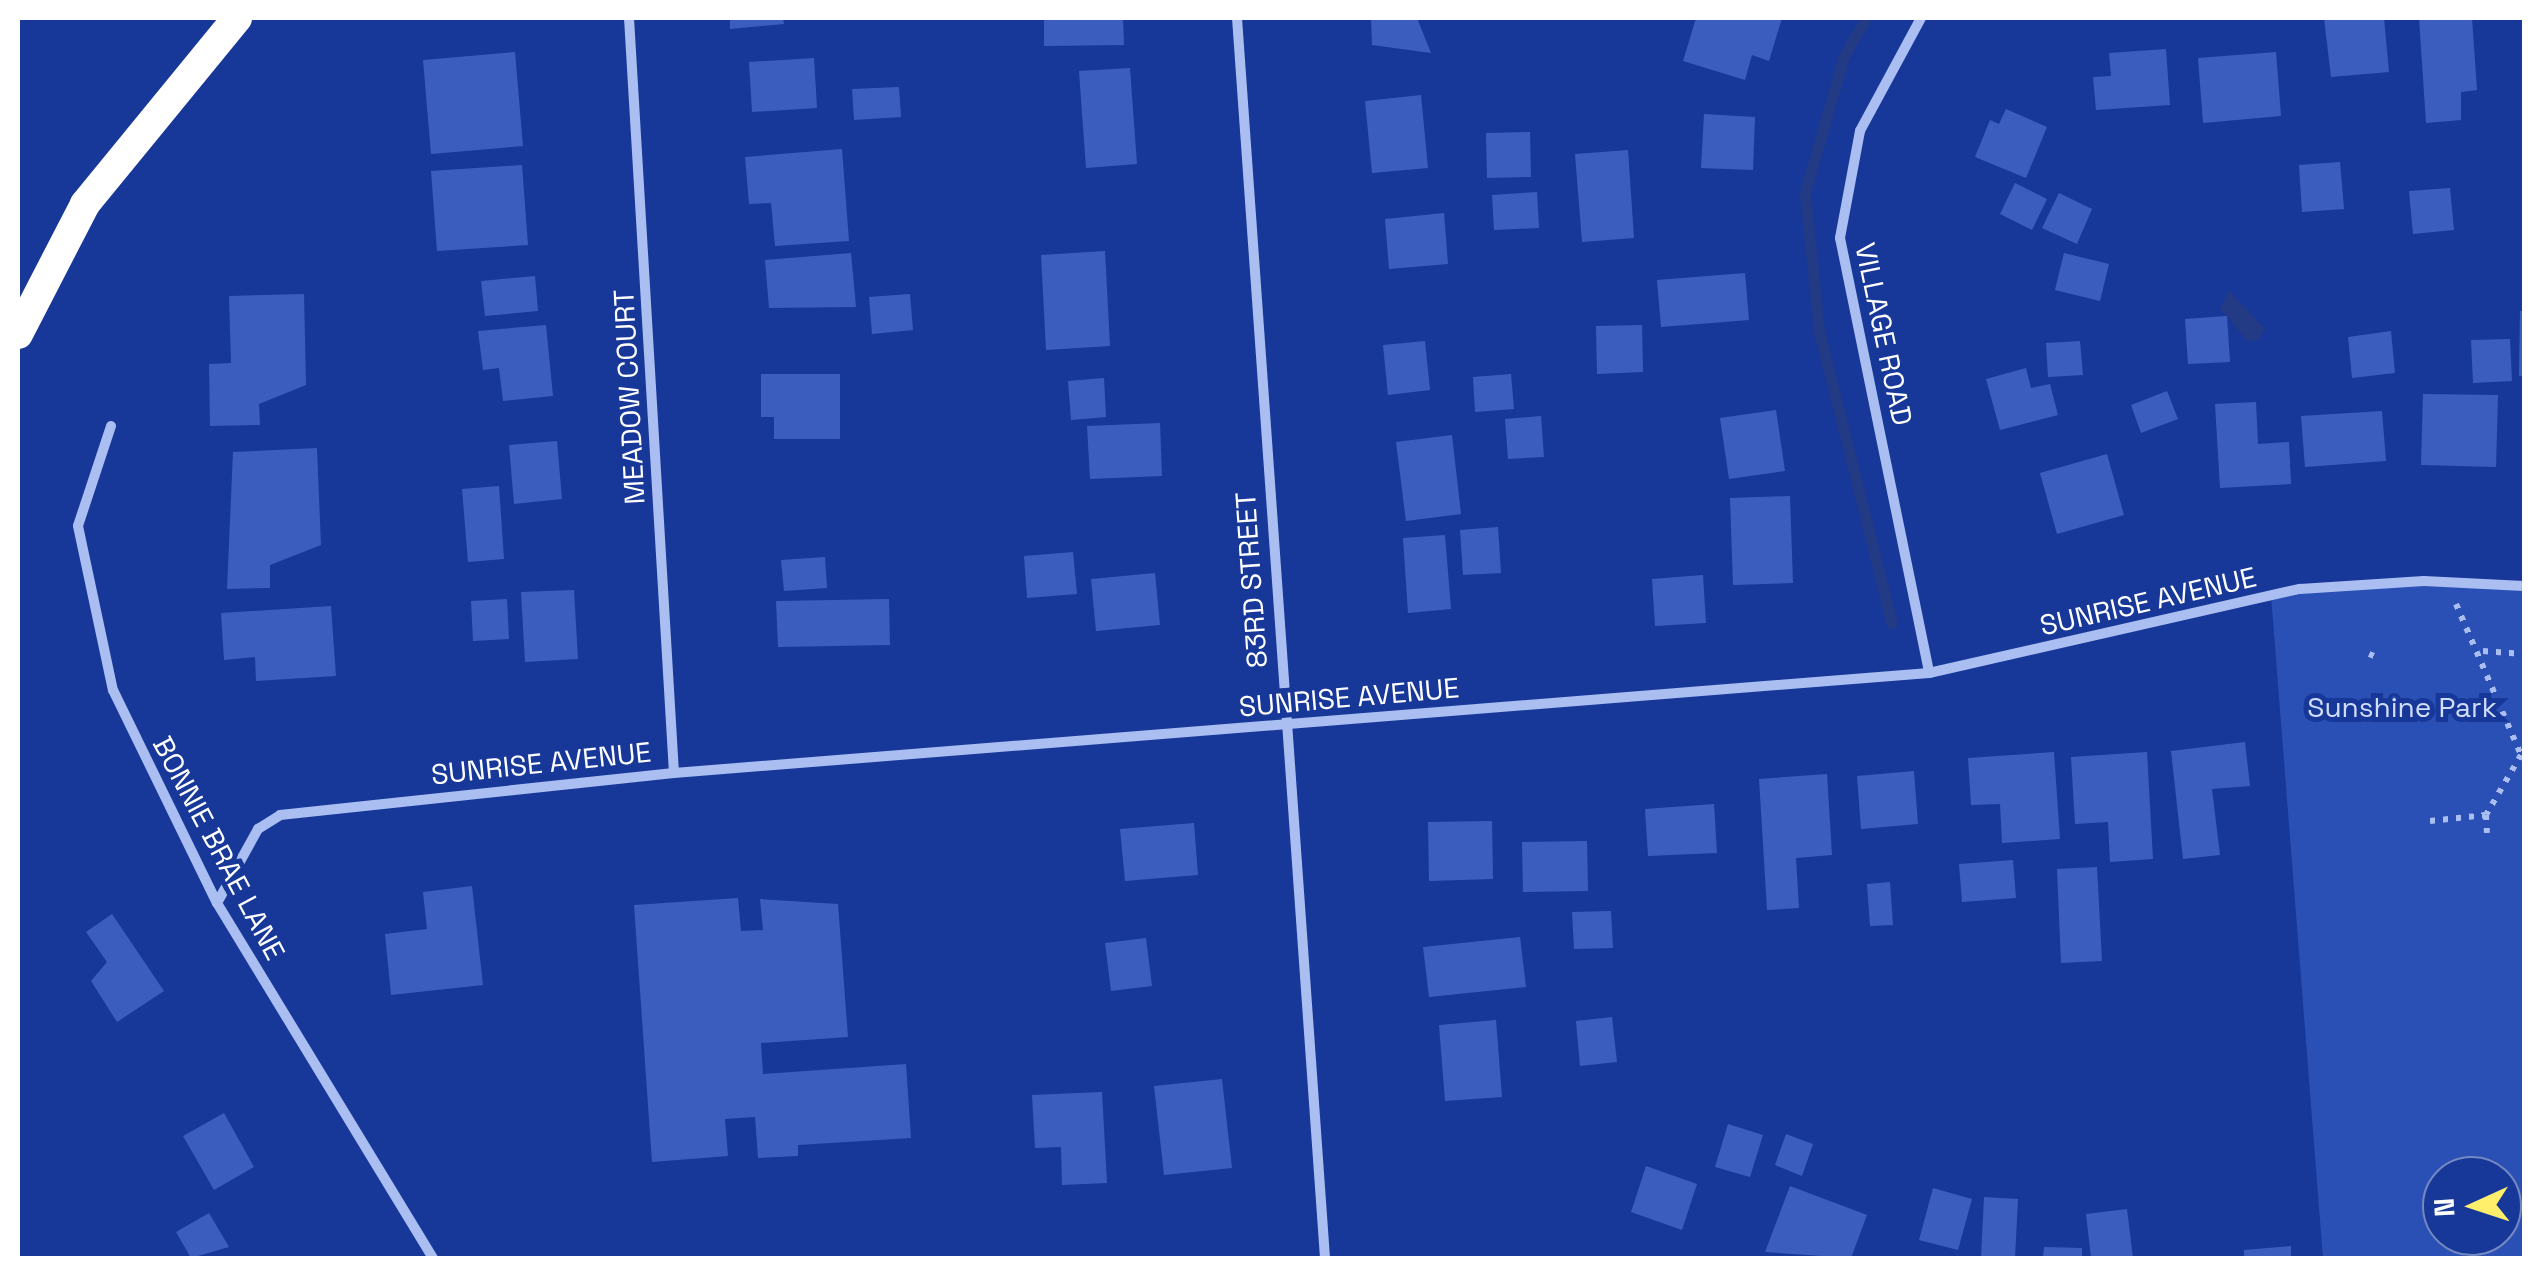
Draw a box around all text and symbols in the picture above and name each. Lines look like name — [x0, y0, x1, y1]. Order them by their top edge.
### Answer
street label: VILLAGE ROAD — [1848, 240, 1920, 428]
street label: MEADOW COURT — [607, 288, 651, 506]
street label: 83RD STREET — [1228, 491, 1274, 669]
street label: SUNRISE AVENUE — [2036, 560, 2260, 642]
street label: SUNRISE AVENUE — [1237, 671, 1461, 723]
park label: Sunshine Park — [2307, 690, 2497, 724]
street label: BONNIE BRAE LANE — [146, 731, 292, 965]
street label: SUNRISE AVENUE — [429, 735, 653, 791]
north arrow — [2422, 1156, 2522, 1256]
text: N — [2426, 1197, 2463, 1218]

